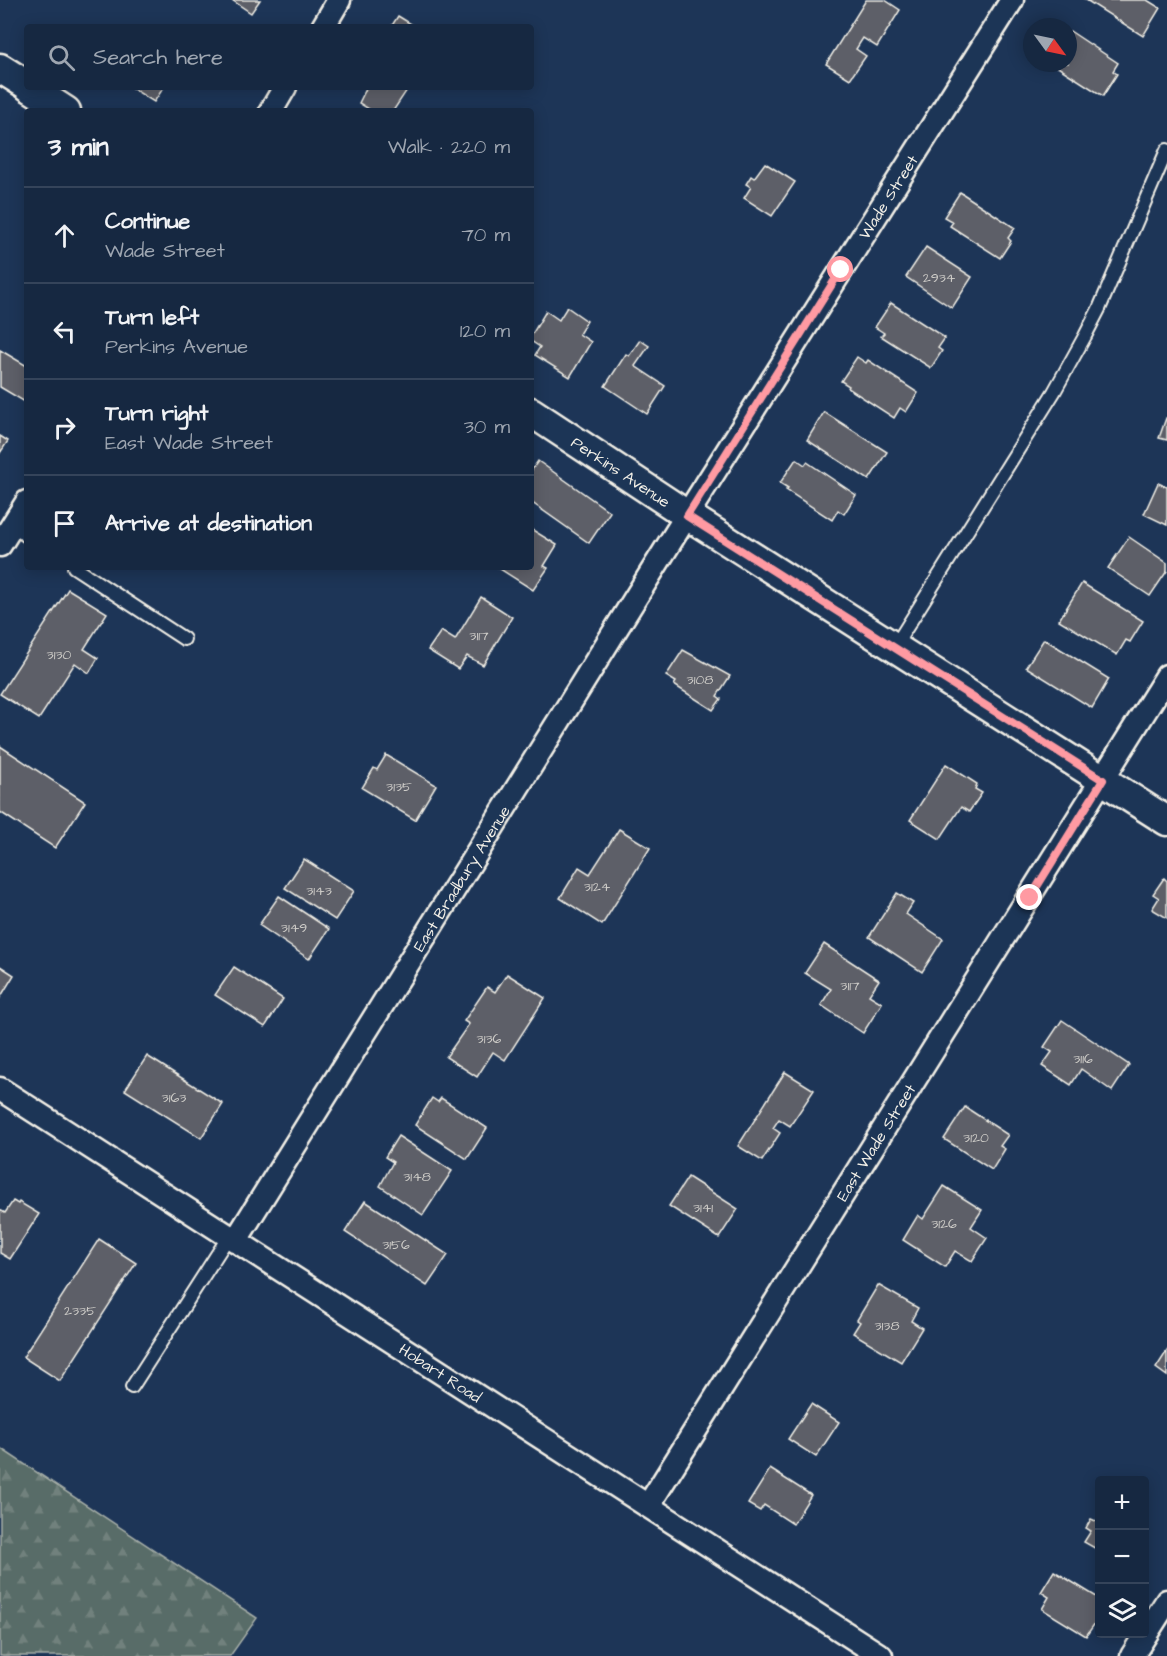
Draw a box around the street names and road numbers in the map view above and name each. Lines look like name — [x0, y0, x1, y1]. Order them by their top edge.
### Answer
street label: Wade Street — [854, 151, 924, 244]
street label: Perkins Avenue — [567, 432, 675, 513]
street label: East Bradbury Avenue — [408, 801, 516, 956]
street label: East Wade Street — [831, 1080, 922, 1206]
street label: Hobart Road — [395, 1339, 486, 1408]

